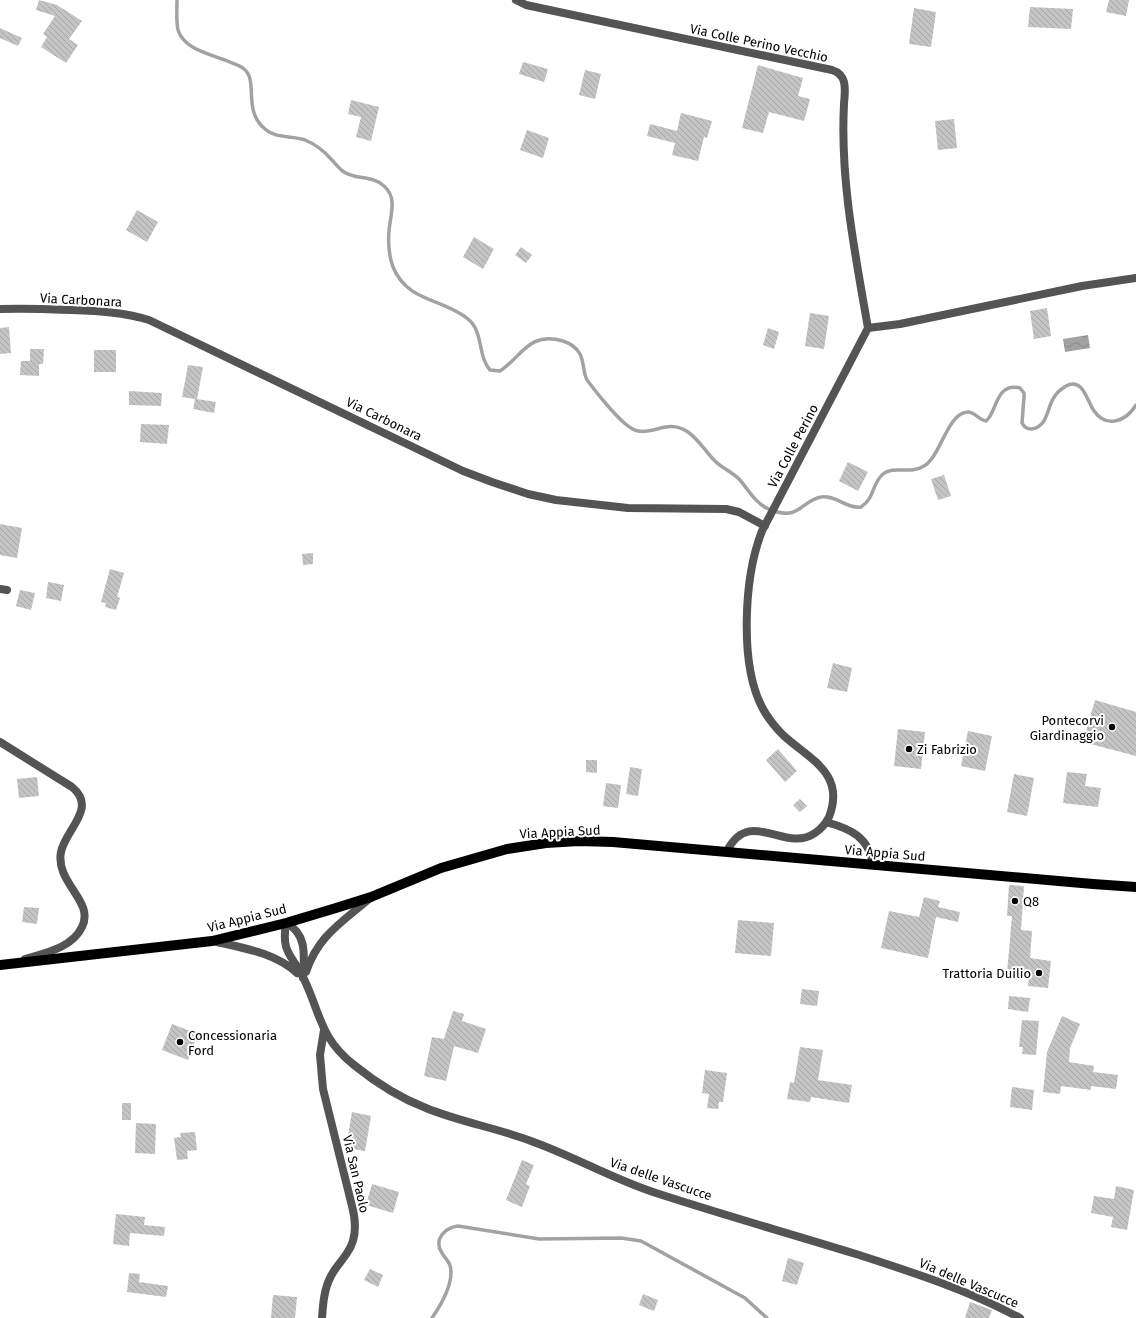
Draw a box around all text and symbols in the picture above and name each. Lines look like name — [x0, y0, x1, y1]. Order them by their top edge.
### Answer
street label: Via Colle Perino Vecchio — [689, 21, 829, 65]
street label: Via Carbonara — [40, 290, 122, 310]
street label: Via Carbonara — [344, 394, 424, 444]
street label: Via Colle Perino — [765, 402, 821, 490]
place label: Pontecorvi Giardinaggio — [1030, 713, 1104, 743]
marker: Pontecorvi Giardinaggio — [1107, 722, 1117, 732]
place label: Zi Fabrizio — [917, 742, 977, 757]
marker: Zi Fabrizio — [904, 744, 914, 754]
street label: Via Appia Sud — [519, 822, 601, 842]
street label: Via Appia Sud — [844, 842, 926, 864]
place label: Q8 — [1023, 894, 1039, 909]
marker: Q8 — [1010, 896, 1020, 906]
street label: Via Appia Sud — [206, 901, 288, 935]
place label: Trattoria Duilio — [942, 966, 1031, 981]
marker: Trattoria Duilio — [1034, 968, 1044, 978]
place label: Concessionaria Ford — [188, 1028, 277, 1058]
marker: Concessionaria Ford — [175, 1037, 185, 1047]
street label: Via San Paolo — [340, 1134, 372, 1214]
street label: Via delle Vascucce — [608, 1155, 714, 1203]
street label: Via delle Vascucce — [917, 1255, 1021, 1311]

